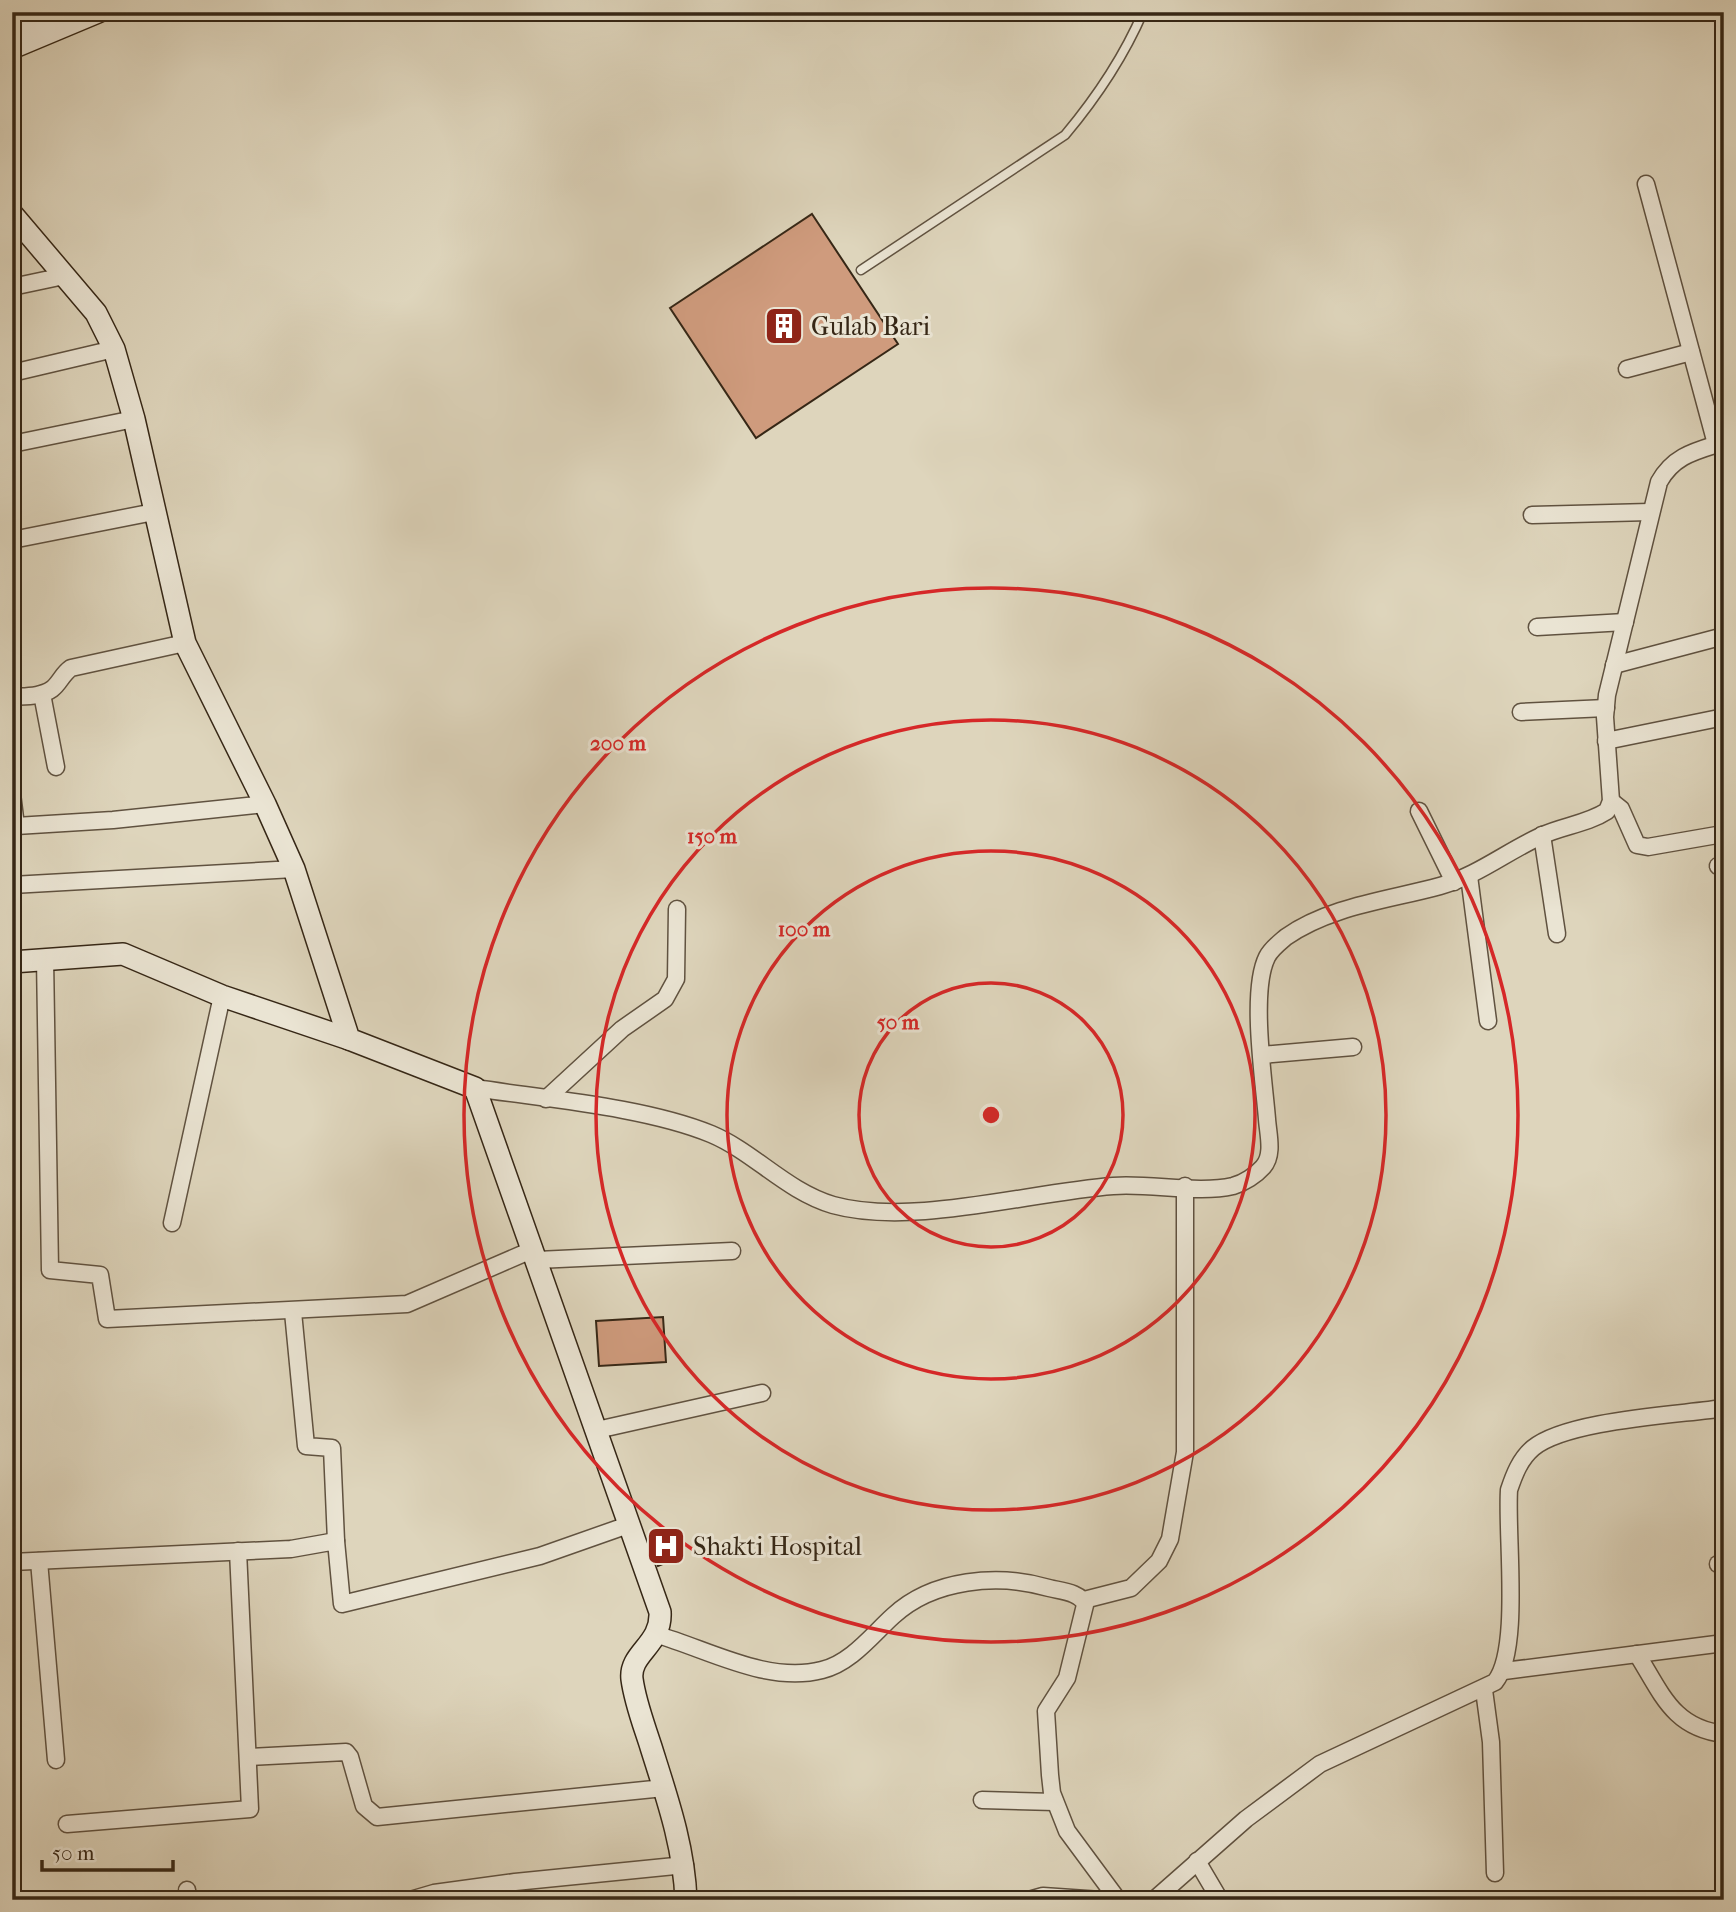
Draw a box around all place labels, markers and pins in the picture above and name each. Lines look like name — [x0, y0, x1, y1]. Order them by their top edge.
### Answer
building icon: Gulab Bari — [763, 305, 805, 347]
place label: Gulab Bari — [811, 311, 931, 342]
centre of rings — [979, 1103, 1003, 1127]
hospital icon: Shakti Hospital — [645, 1525, 687, 1567]
place label: Shakti Hospital — [693, 1531, 862, 1562]

